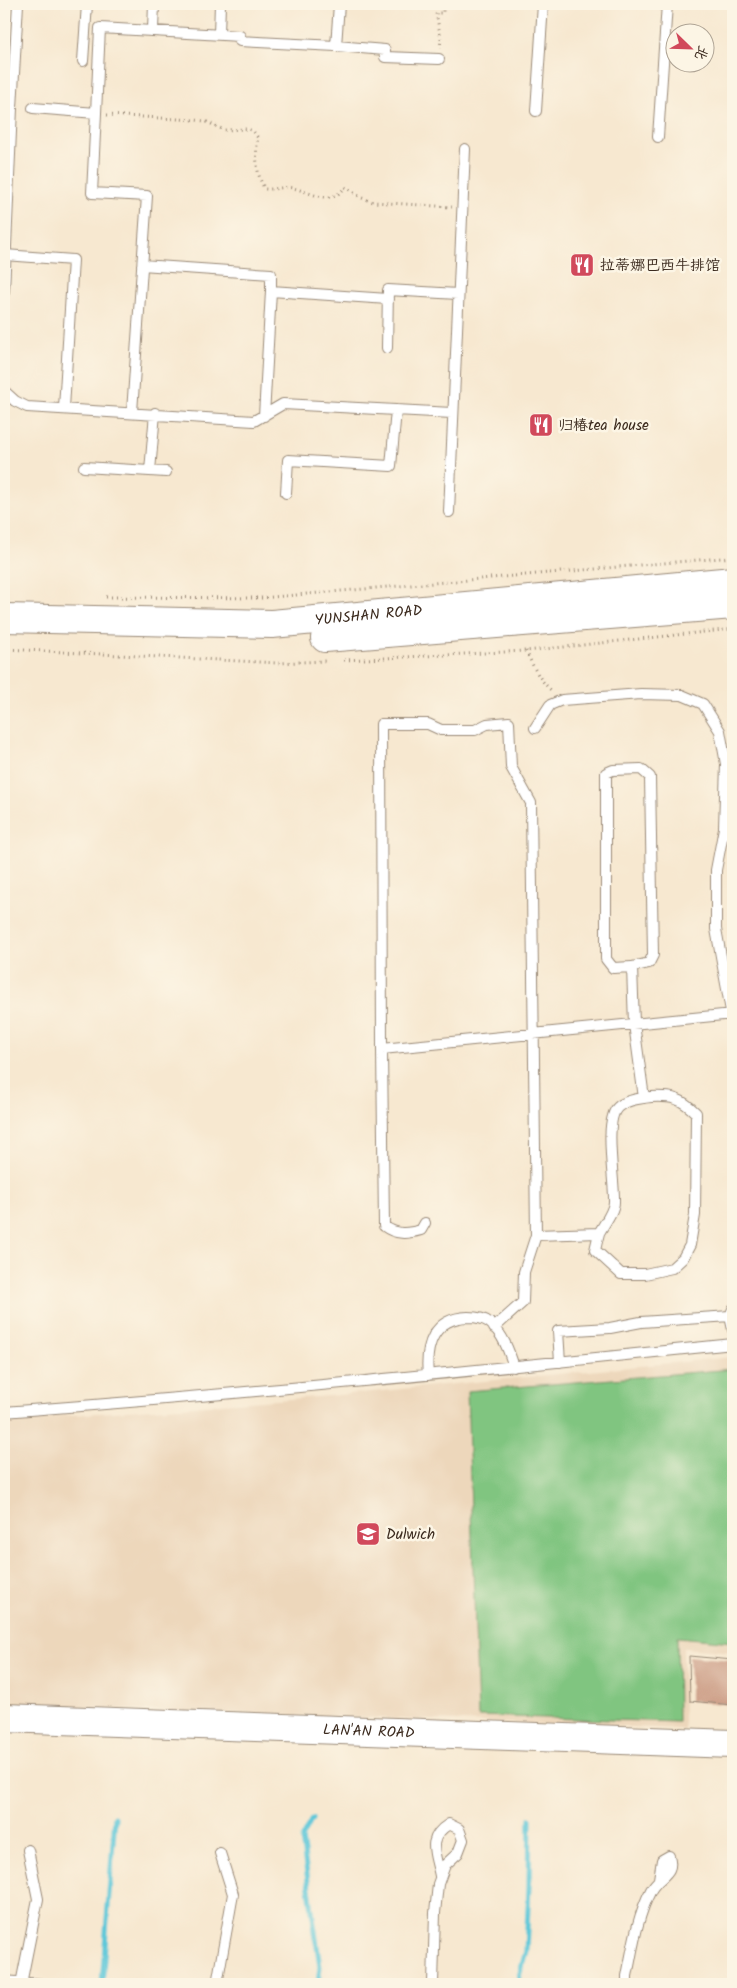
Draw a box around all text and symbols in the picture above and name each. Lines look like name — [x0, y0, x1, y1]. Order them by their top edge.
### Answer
north arrow — [664, 22, 714, 72]
text: 北 — [688, 42, 714, 63]
restaurant icon: 拉蒂娜巴西牛排馆 — [569, 252, 595, 278]
place label: 拉蒂娜巴西牛排馆 — [600, 254, 720, 278]
restaurant icon: 归椿tea house — [528, 412, 554, 438]
place label: 归椿tea house — [558, 414, 649, 438]
street label: YUNSHAN ROAD — [314, 599, 424, 633]
school or university icon: Dulwich — [355, 1521, 381, 1547]
place label: Dulwich — [386, 1523, 435, 1547]
street label: LAN'AN ROAD — [322, 1718, 415, 1746]

